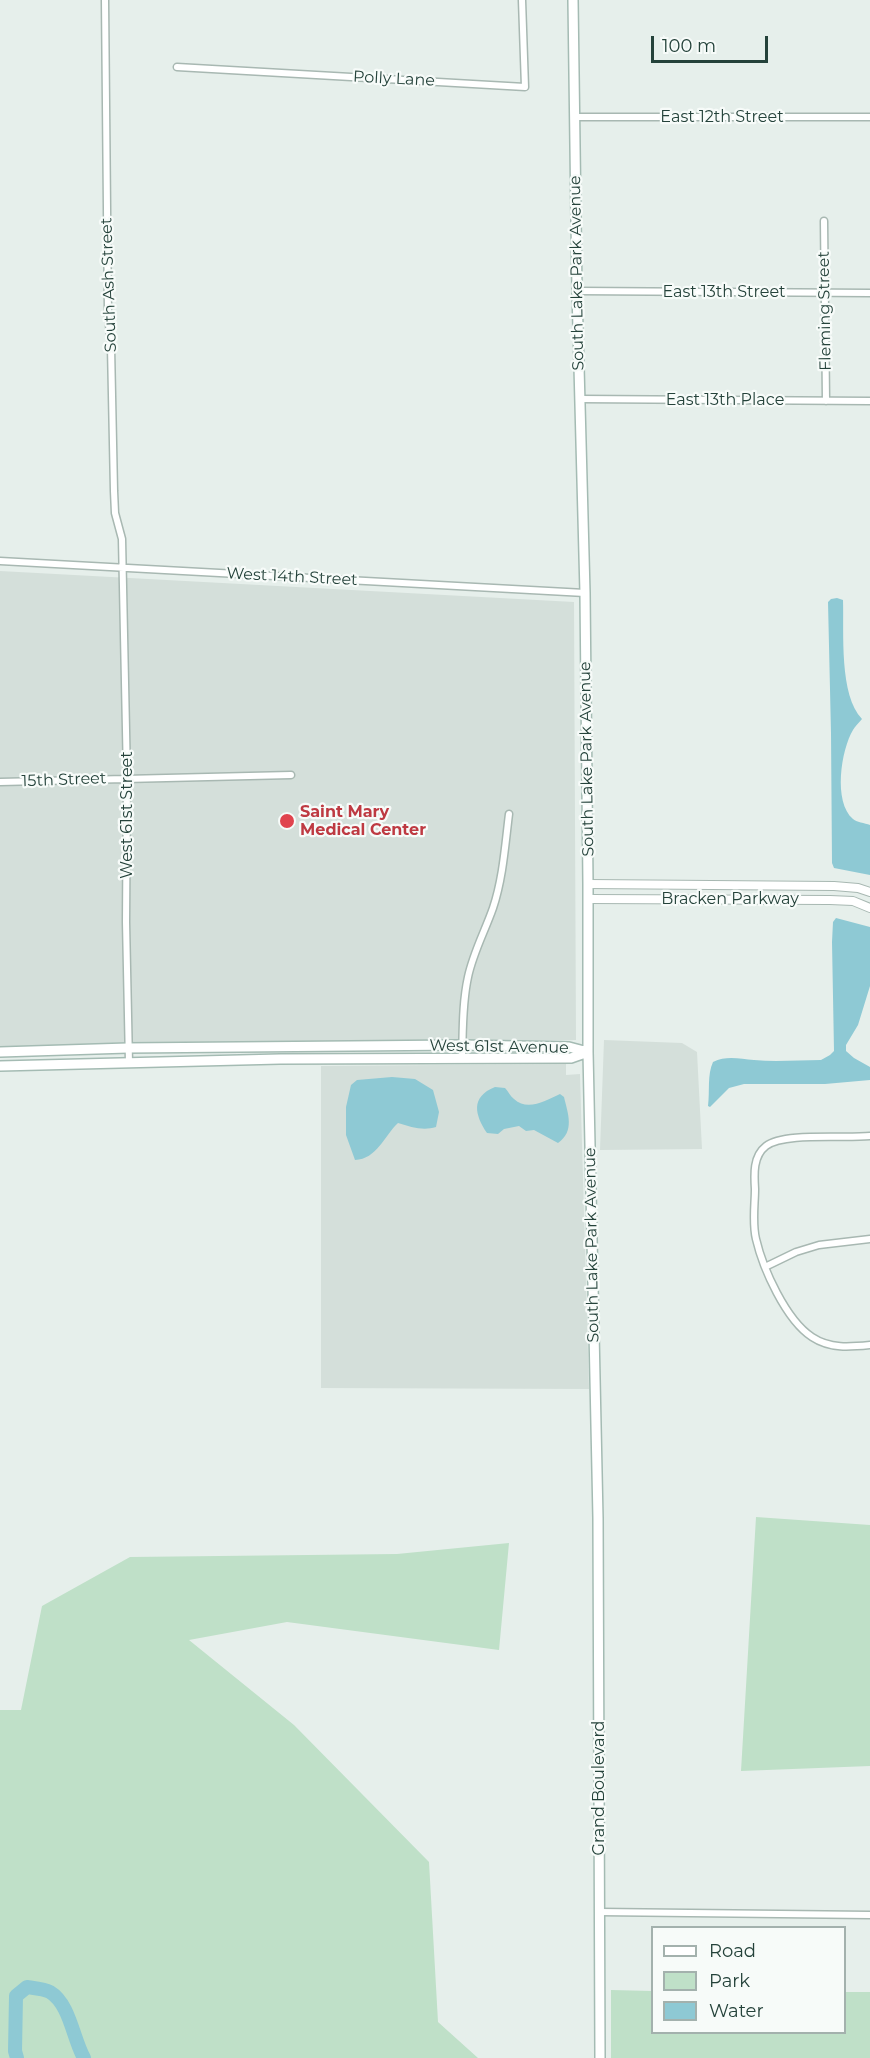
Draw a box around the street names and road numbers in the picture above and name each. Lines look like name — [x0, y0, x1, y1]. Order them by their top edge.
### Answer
street label: Polly Lane — [353, 67, 435, 91]
street label: East 12th Street — [660, 107, 784, 127]
street label: South Lake Park Avenue — [566, 175, 588, 371]
street label: South Ash Street — [97, 217, 121, 353]
street label: Fleming Street — [814, 251, 836, 371]
street label: East 13th Street — [662, 282, 786, 302]
street label: East 13th Place — [666, 390, 784, 410]
street label: West 14th Street — [226, 564, 358, 590]
street label: South Lake Park Avenue — [576, 661, 598, 857]
street label: West 61st Street — [117, 751, 137, 879]
street label: 15th Street — [21, 769, 107, 791]
street label: Bracken Parkway — [661, 889, 799, 909]
street label: West 61st Avenue — [429, 1036, 569, 1058]
street label: South Lake Park Avenue — [581, 1147, 603, 1343]
street label: Grand Boulevard — [589, 1721, 609, 1855]

